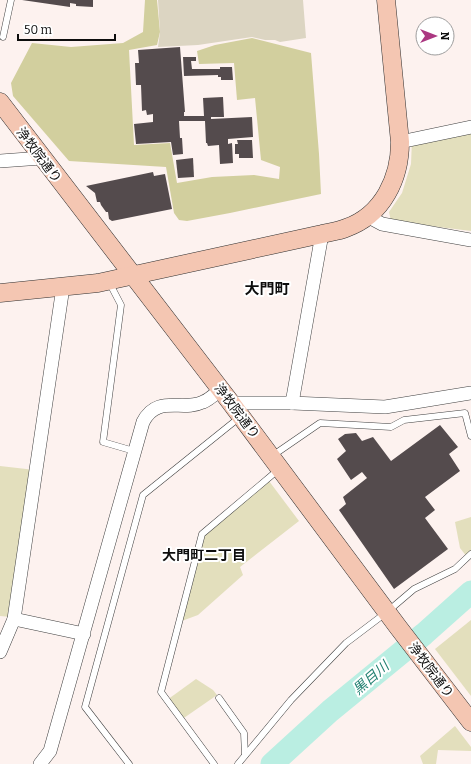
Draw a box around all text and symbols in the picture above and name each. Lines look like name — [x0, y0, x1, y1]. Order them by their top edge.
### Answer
scale bar — [18, 16, 115, 42]
north arrow — [415, 16, 455, 56]
text: 50 m — [24, 23, 53, 37]
text: N — [438, 32, 451, 41]
street label: 浄牧院通り — [13, 125, 65, 185]
district label: 大門町 — [244, 280, 290, 298]
street label: 浄牧院通り — [211, 381, 263, 441]
district label: 大門町二丁目 — [162, 547, 246, 564]
street label: 浄牧院通り — [405, 640, 457, 700]
water label: 黒目川 — [350, 656, 394, 698]

